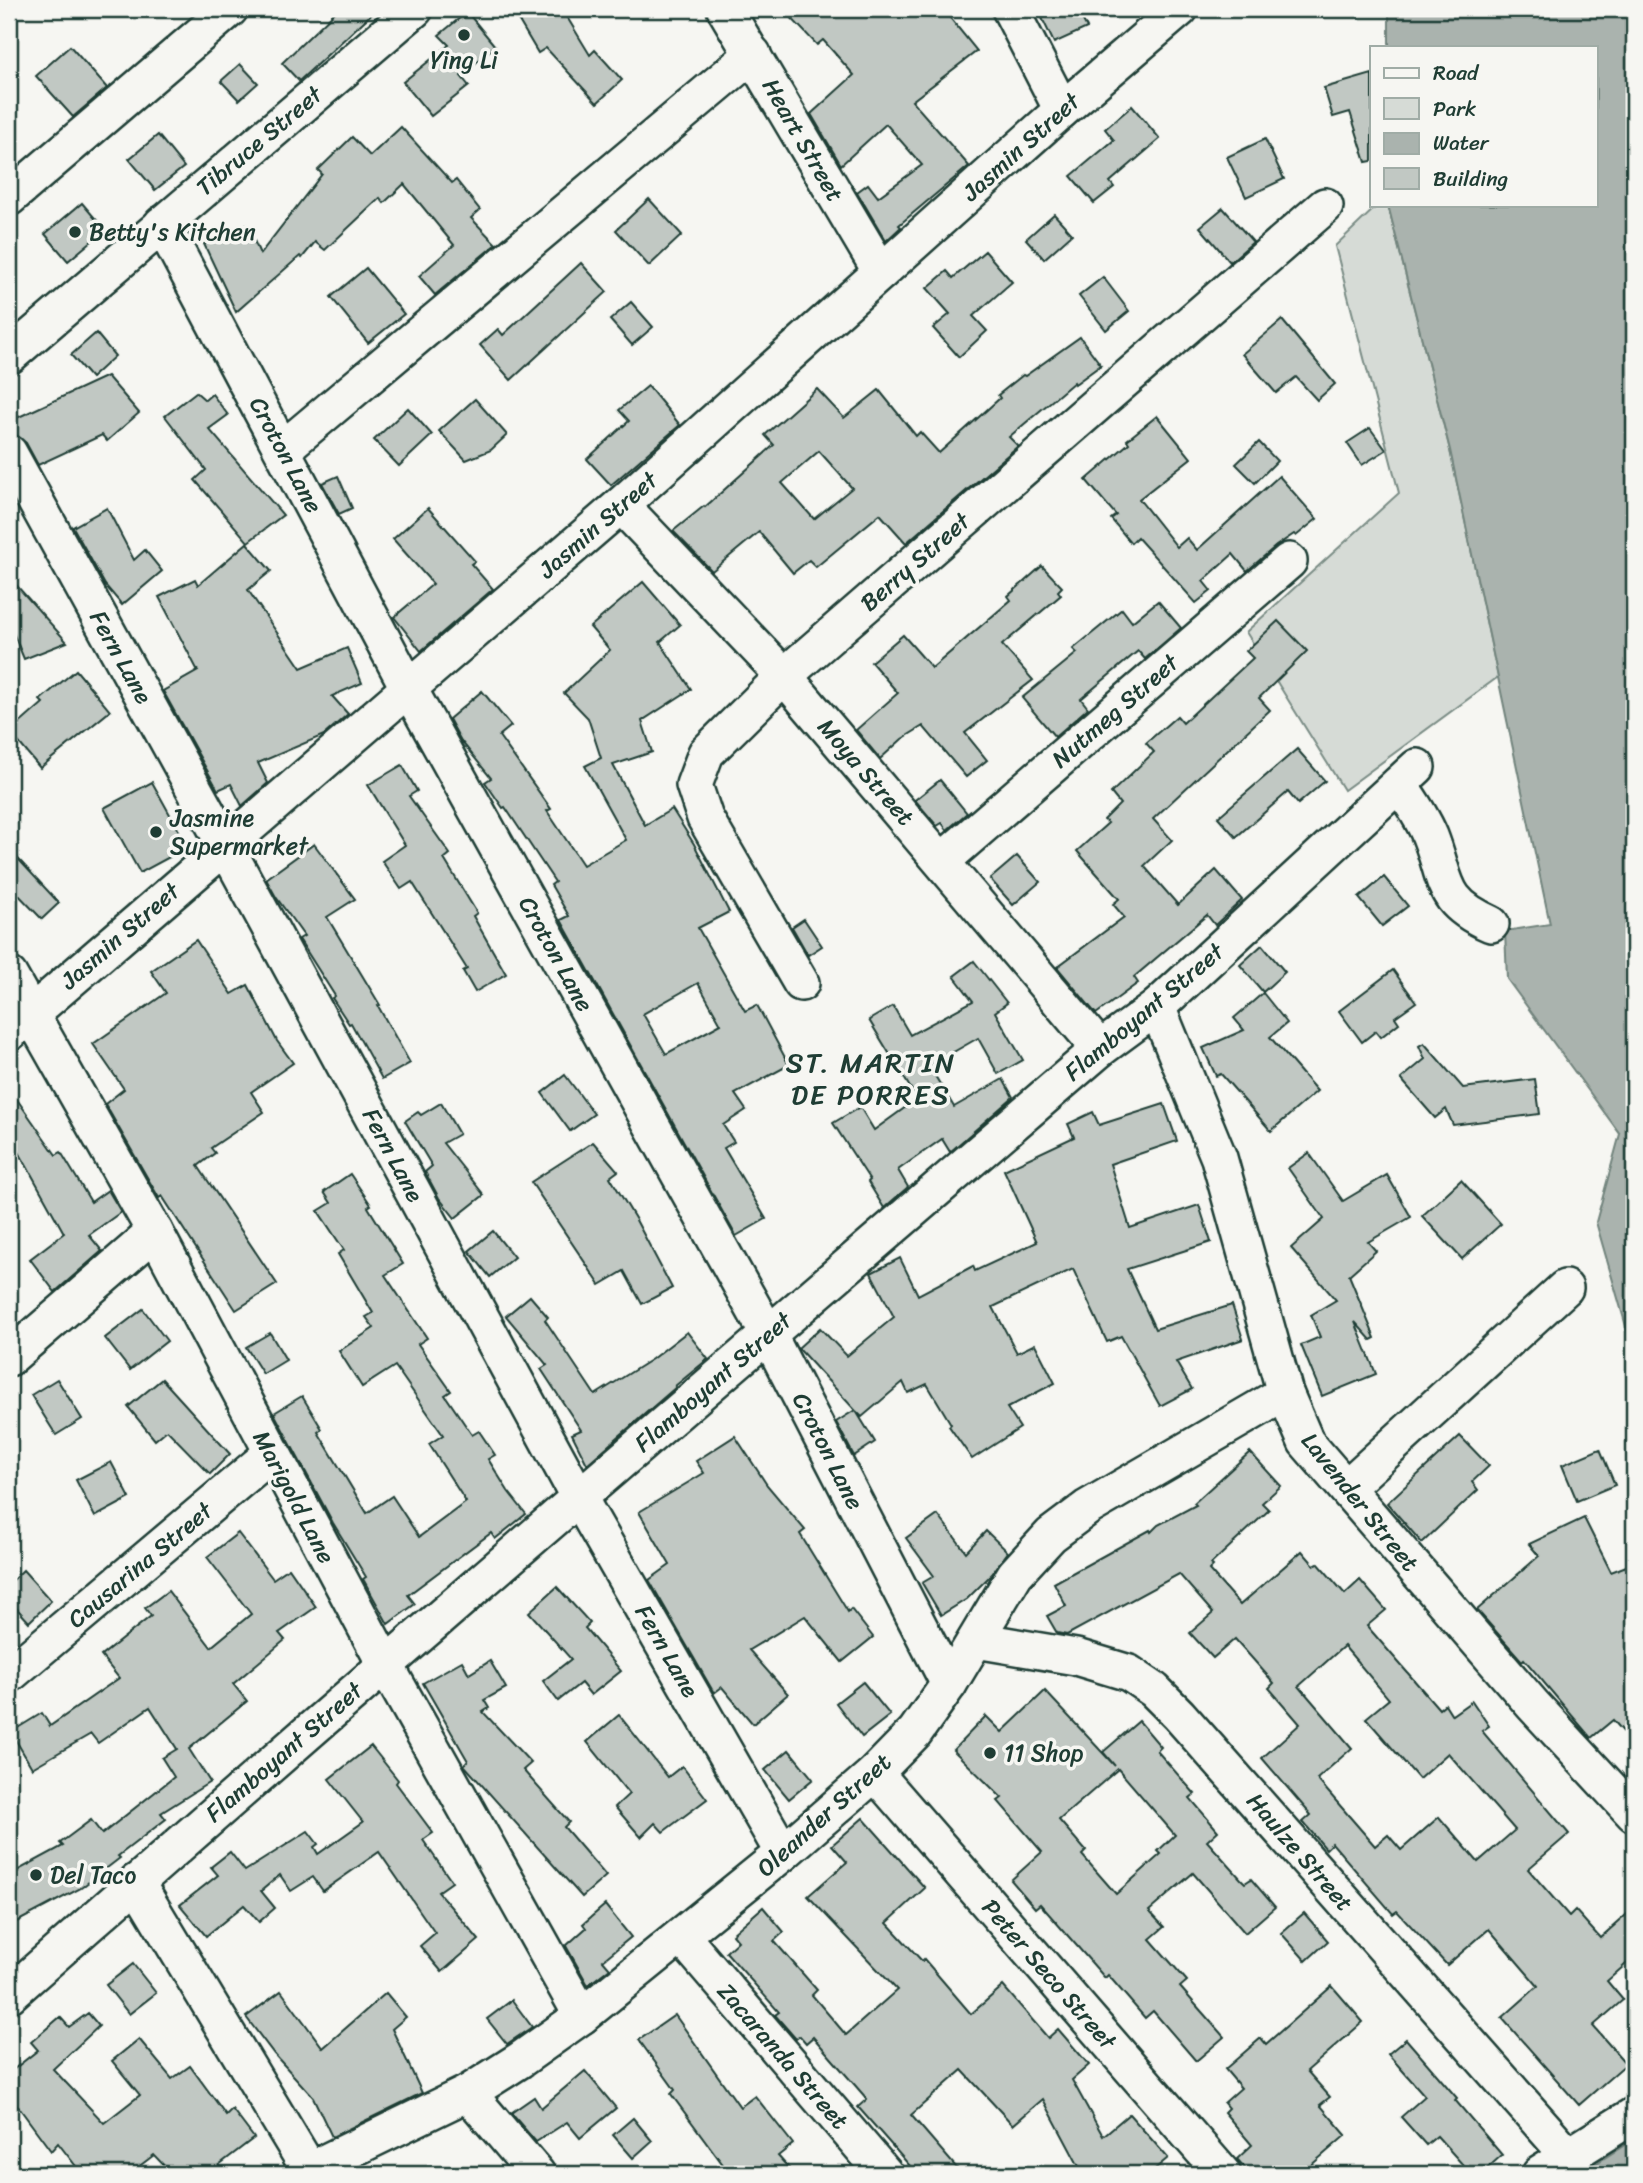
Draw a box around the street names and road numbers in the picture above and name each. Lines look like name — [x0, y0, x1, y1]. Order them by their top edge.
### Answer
street label: Heart Street — [750, 70, 856, 210]
street label: Tibruce Street — [186, 74, 333, 207]
street label: Jasmin Street — [951, 81, 1091, 213]
street label: Croton Lane — [238, 389, 334, 521]
street label: Jasmin Street — [528, 460, 668, 590]
street label: Berry Street — [850, 501, 981, 622]
street label: Fern Lane — [78, 602, 164, 712]
street label: Nutmeg Street — [1042, 642, 1189, 779]
street label: Moya Street — [807, 708, 925, 836]
street label: Jasmin Street — [50, 871, 190, 1001]
street label: Croton Lane — [507, 888, 605, 1020]
street label: Flamboyant Street — [1054, 931, 1235, 1092]
street label: Fern Lane — [350, 1100, 436, 1210]
street label: Flamboyant Street — [624, 1300, 803, 1463]
street label: Croton Lane — [780, 1385, 876, 1517]
street label: Marigold Lane — [241, 1423, 347, 1571]
street label: Lavender Street — [1290, 1423, 1430, 1581]
street label: Causarina Street — [58, 1490, 223, 1639]
street label: Fern Lane — [623, 1596, 711, 1706]
street label: Flamboyant Street — [195, 1670, 374, 1833]
street label: Oleander Street — [747, 1742, 901, 1888]
street label: Haulze Street — [1236, 1782, 1364, 1922]
street label: Peter Seco Street — [971, 1889, 1128, 2060]
street label: Zacaranda Street — [707, 1972, 859, 2140]

